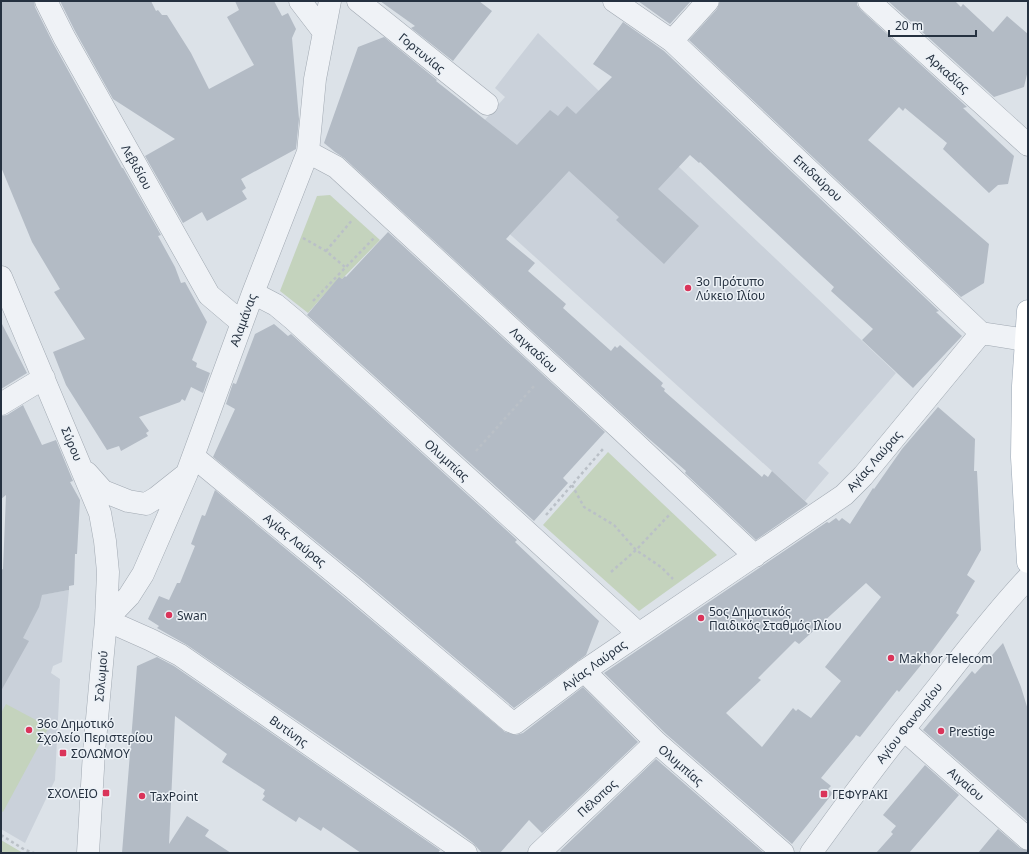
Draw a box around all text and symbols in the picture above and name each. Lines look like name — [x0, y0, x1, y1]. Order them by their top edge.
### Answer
scale bar — [889, 12, 976, 38]
text: 20 m — [895, 17, 923, 34]
street label: Γορτυνίας — [395, 29, 449, 77]
street label: Αρκαδίας — [923, 49, 973, 97]
street label: Λεβιδίου — [118, 141, 156, 193]
street label: Επιδαύρου — [790, 151, 846, 205]
place label: 3ο Πρότυπο Λύκειο Ιλίου — [696, 273, 765, 304]
marker: 3ο Πρότυπο Λύκειο Ιλίου — [683, 283, 693, 293]
street label: Αλαμάνας — [226, 291, 261, 349]
street label: Λαγκαδίου — [506, 323, 562, 377]
street label: Σύρου — [57, 424, 87, 464]
street label: Αγίας Λαύρας — [843, 427, 905, 495]
street label: Ολυμπίας — [421, 435, 473, 485]
street label: Αγίας Λαύρας — [260, 509, 330, 571]
place label: 5ος Δημοτικός Παιδικός Σταθμός Ιλίου — [709, 603, 842, 634]
place label: Swan — [177, 607, 207, 624]
marker: Swan — [164, 610, 174, 620]
marker: 5ος Δημοτικός Παιδικός Σταθμός Ιλίου — [696, 613, 706, 623]
street label: Αγίας Λαύρας — [558, 636, 630, 694]
street label: Σολωμού — [90, 650, 112, 702]
place label: Makhor Telecom — [899, 650, 992, 667]
marker: Makhor Telecom — [886, 653, 896, 663]
street label: Αγίου Φανουρίου — [872, 679, 946, 767]
street label: Βυτίνης — [266, 711, 312, 751]
place label: 36ο Δημοτικό Σχολείο Περιστερίου — [37, 715, 153, 746]
place label: Prestige — [949, 723, 995, 740]
marker: 36ο Δημοτικό Σχολείο Περιστερίου — [24, 725, 34, 735]
marker: Prestige — [936, 726, 946, 736]
street label: Ολυμπίας — [655, 741, 707, 790]
place label: ΣΟΛΩΜΟΥ — [71, 745, 130, 762]
marker: ΣΟΛΩΜΟΥ — [58, 748, 68, 758]
street label: Αιγαίου — [944, 763, 988, 805]
street label: Πέλοπος — [573, 775, 621, 821]
place label: ΣΧΟΛΕΙΟ — [48, 785, 98, 802]
place label: ΓΕΦΥΡΑΚΙ — [832, 786, 888, 803]
marker: ΣΧΟΛΕΙΟ — [101, 788, 111, 798]
place label: TaxPoint — [150, 788, 199, 805]
marker: ΓΕΦΥΡΑΚΙ — [819, 789, 829, 799]
marker: TaxPoint — [137, 791, 147, 801]

